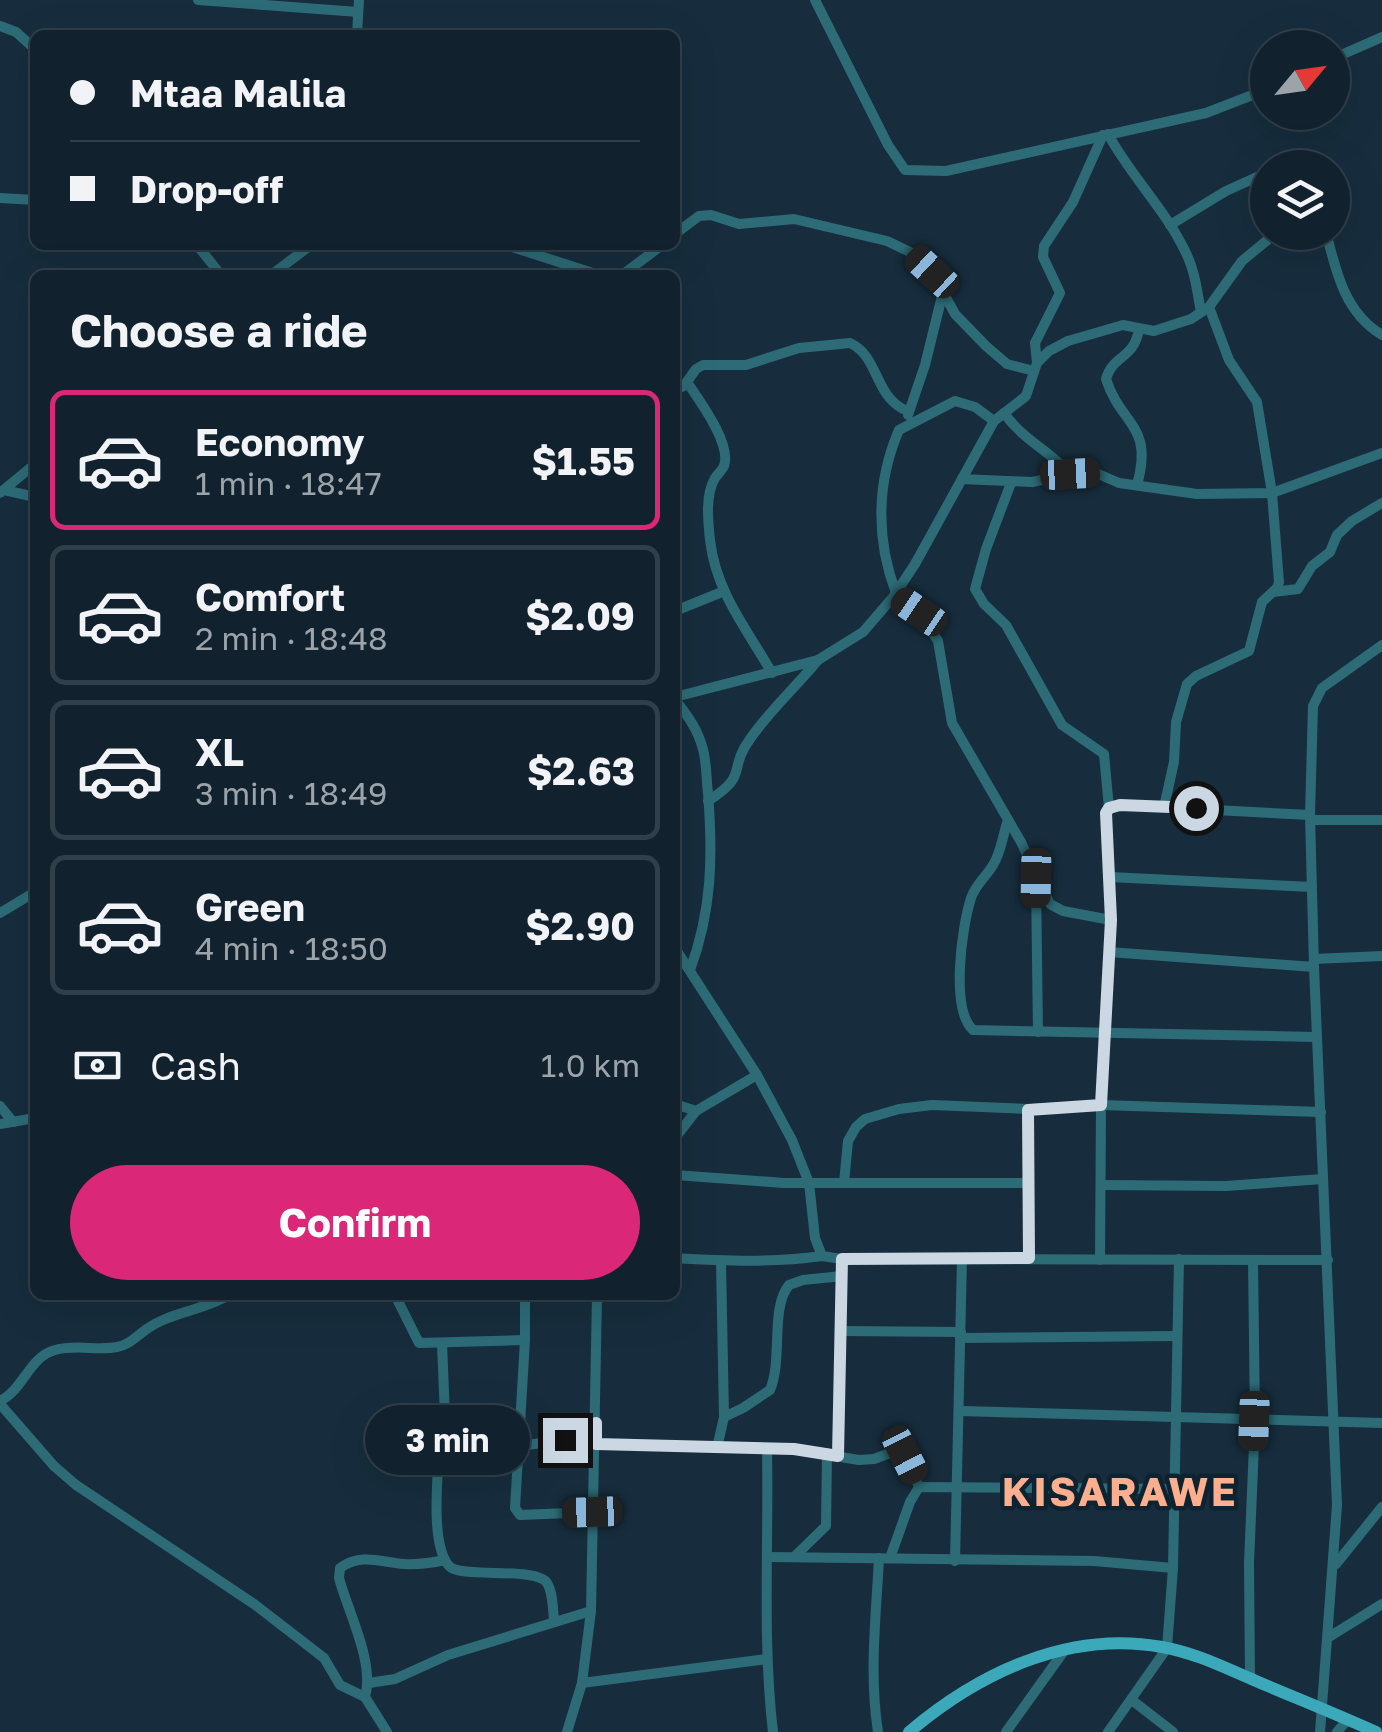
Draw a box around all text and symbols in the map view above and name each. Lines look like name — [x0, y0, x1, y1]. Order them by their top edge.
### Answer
north arrow — [1250, 30, 1350, 130]
map controls — [1250, 30, 1350, 250]
text: Mtaa Malila — [130, 70, 346, 115]
button: layers — [1250, 150, 1350, 250]
text: Drop-off — [130, 166, 283, 211]
car — [900, 241, 964, 303]
text: Choose a ride — [70, 303, 368, 357]
icon: car — [75, 415, 165, 505]
text: Economy — [195, 419, 364, 464]
text: $1.55 — [531, 438, 635, 483]
car — [1039, 457, 1101, 491]
text: 1 min · 18:47 — [195, 464, 382, 502]
icon: car — [75, 570, 165, 660]
text: Comfort — [195, 574, 345, 619]
car — [886, 583, 952, 641]
text: $2.09 — [525, 593, 635, 638]
text: 2 min · 18:48 — [195, 619, 387, 657]
icon: car — [75, 725, 165, 815]
text: XL — [195, 729, 244, 774]
text: $2.63 — [527, 748, 635, 793]
text: 3 min · 18:49 — [195, 774, 387, 812]
route start — [1174, 786, 1219, 831]
car — [1020, 848, 1052, 908]
icon: car — [75, 880, 165, 970]
text: Green — [195, 884, 305, 929]
text: $2.90 — [525, 903, 635, 948]
text: 4 min · 18:50 — [195, 929, 388, 967]
icon: cash — [70, 1038, 125, 1093]
text: Cash — [150, 1043, 241, 1088]
text: 1.0 km — [541, 1046, 640, 1084]
button: Confirm — [70, 1165, 640, 1280]
car — [1238, 1390, 1270, 1452]
callout: 3 min — [365, 1405, 530, 1475]
route end — [543, 1418, 588, 1463]
text: 3 min — [406, 1421, 489, 1459]
car — [878, 1421, 932, 1489]
district label: KISARAWE — [1002, 1467, 1238, 1515]
car — [561, 1496, 623, 1528]

